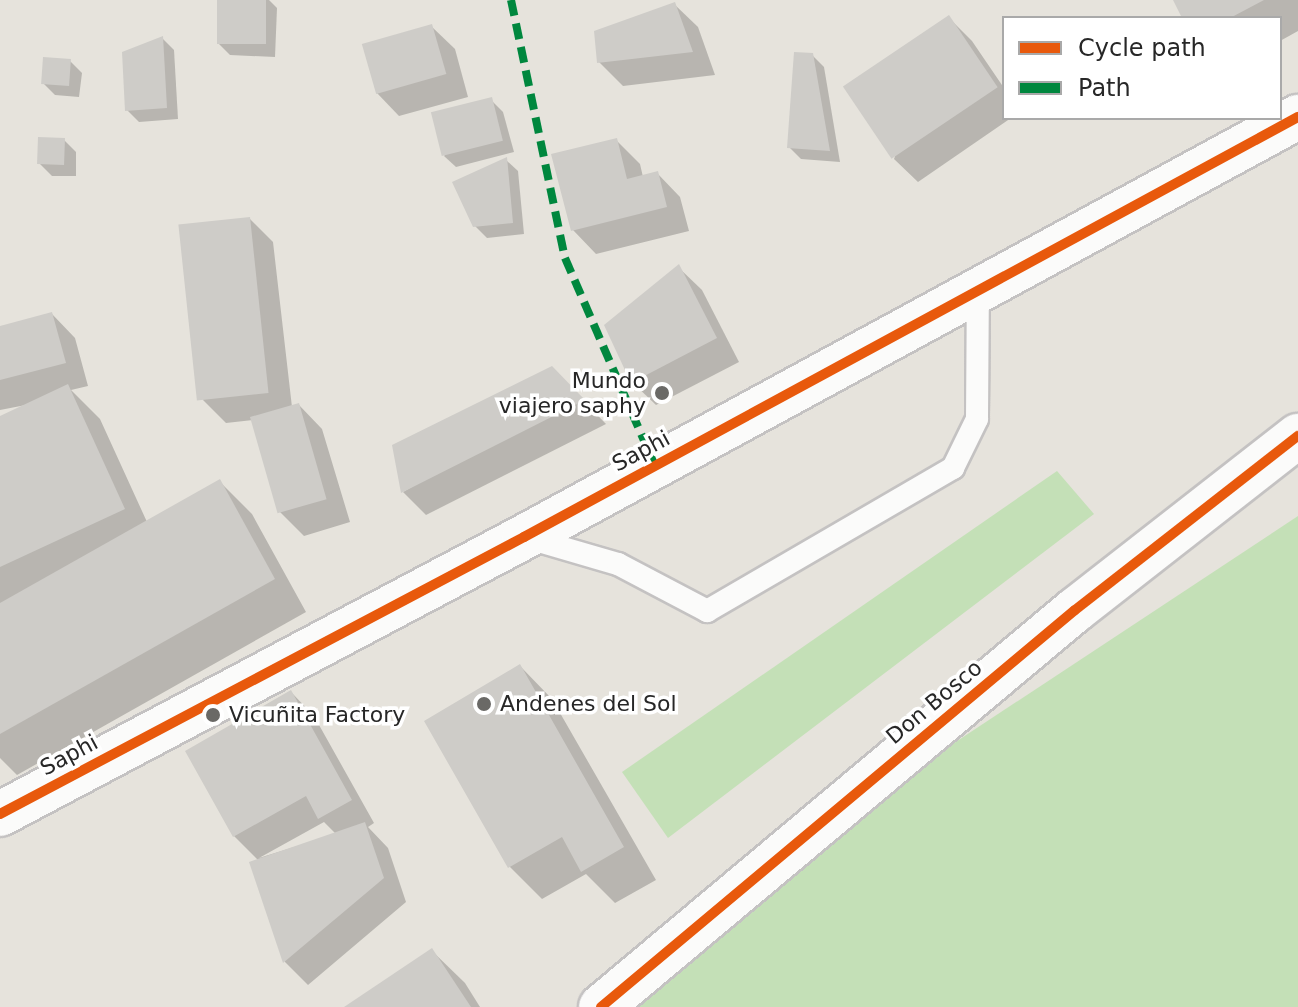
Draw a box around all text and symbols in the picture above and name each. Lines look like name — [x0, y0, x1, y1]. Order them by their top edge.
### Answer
legend — [1002, 16, 1282, 120]
text: Cycle path — [1078, 34, 1206, 62]
text: Path — [1078, 74, 1131, 102]
place label: Mundo viajero saphy — [499, 367, 646, 418]
marker: Mundo viajero saphy — [653, 384, 671, 402]
street label: Saphi — [608, 425, 674, 477]
street label: Don Bosco — [881, 654, 987, 750]
place label: Andenes del Sol — [500, 691, 677, 717]
marker: Andenes del Sol — [475, 695, 493, 713]
place label: Vicuñita Factory — [229, 702, 405, 728]
marker: Vicuñita Factory — [204, 706, 222, 724]
street label: Saphi — [36, 729, 102, 781]

